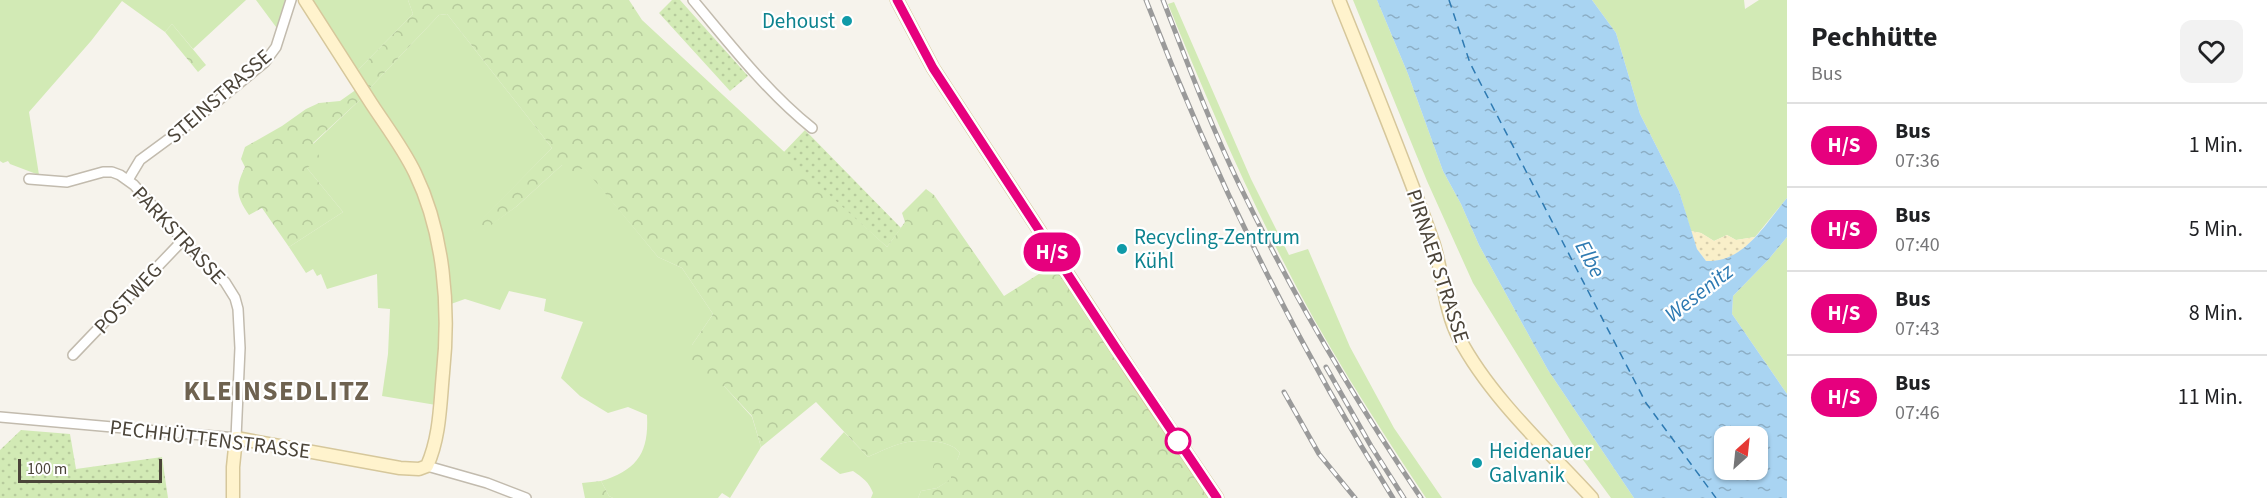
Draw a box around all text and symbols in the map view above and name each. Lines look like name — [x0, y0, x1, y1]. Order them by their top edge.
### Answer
place label: Dehoust — [762, 6, 835, 36]
marker: Dehoust — [840, 14, 854, 28]
text: Pechhütte — [1811, 17, 1937, 57]
button: heart — [2180, 20, 2243, 83]
street label: STEINSTRASSE — [160, 42, 278, 150]
text: Bus — [1811, 60, 1842, 88]
text: Bus — [1895, 115, 1931, 147]
text: 1 Min. — [2189, 129, 2243, 161]
text: H/S — [1828, 130, 1860, 160]
text: 07:36 — [1895, 147, 1940, 175]
street label: PARKSTRASSE — [125, 179, 233, 291]
street label: PIRNAER STRASSE — [1399, 185, 1477, 347]
text: Bus — [1895, 199, 1931, 231]
text: 5 Min. — [2189, 213, 2243, 245]
text: H/S — [1828, 214, 1860, 244]
place label: Recycling-Zentrum Kühl — [1134, 222, 1300, 276]
text: 07:40 — [1895, 231, 1940, 259]
line badge: H/S — [1018, 232, 1086, 272]
water label: Elbe — [1567, 234, 1613, 284]
text: H/S — [1036, 237, 1068, 267]
marker: Recycling-Zentrum Kühl — [1115, 242, 1129, 256]
street label: POSTWEG — [87, 255, 169, 341]
water label: Wesenitz — [1658, 255, 1741, 330]
text: Bus — [1895, 283, 1931, 315]
text: 8 Min. — [2189, 297, 2243, 329]
text: H/S — [1828, 298, 1860, 328]
text: 07:43 — [1895, 315, 1940, 343]
text: Bus — [1895, 367, 1931, 399]
district label: KLEINSEDLITZ — [184, 372, 370, 411]
text: 11 Min. — [2178, 381, 2243, 413]
text: H/S — [1828, 382, 1860, 412]
text: 07:46 — [1895, 399, 1940, 427]
street label: PECHHÜTTENSTRASSE — [108, 412, 312, 466]
north arrow — [1714, 426, 1768, 480]
map controls — [1714, 426, 1768, 480]
unlabelled marker — [1165, 428, 1191, 454]
place label: Heidenauer Galvanik — [1489, 436, 1592, 490]
scale bar — [18, 456, 162, 484]
marker: Heidenauer Galvanik — [1470, 456, 1484, 470]
text: 100 m — [27, 458, 67, 480]

